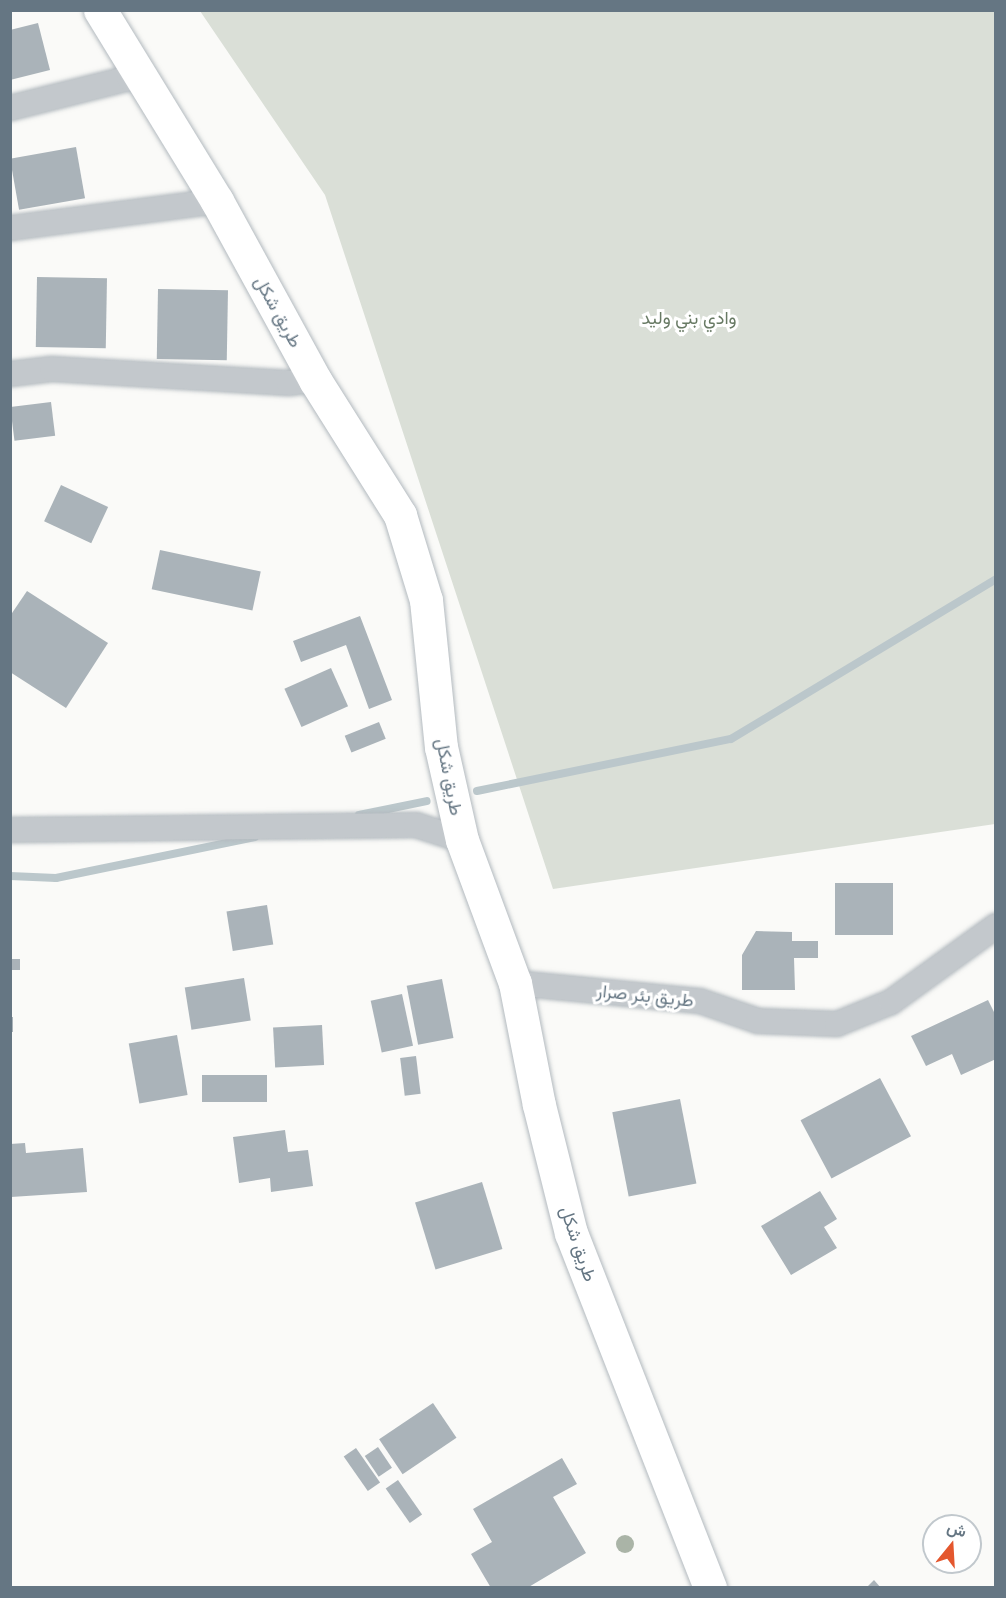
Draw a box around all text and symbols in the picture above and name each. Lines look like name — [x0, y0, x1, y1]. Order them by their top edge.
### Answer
street label: طريق شكل — [250, 273, 306, 351]
park label: وادي بني وليد — [641, 307, 737, 329]
street label: طريق شكل — [431, 737, 467, 817]
street label: طريق بئر صرار — [595, 980, 695, 1012]
street label: طريق شكل — [555, 1203, 601, 1285]
north arrow — [922, 1514, 982, 1574]
text: ش — [945, 1516, 969, 1541]

